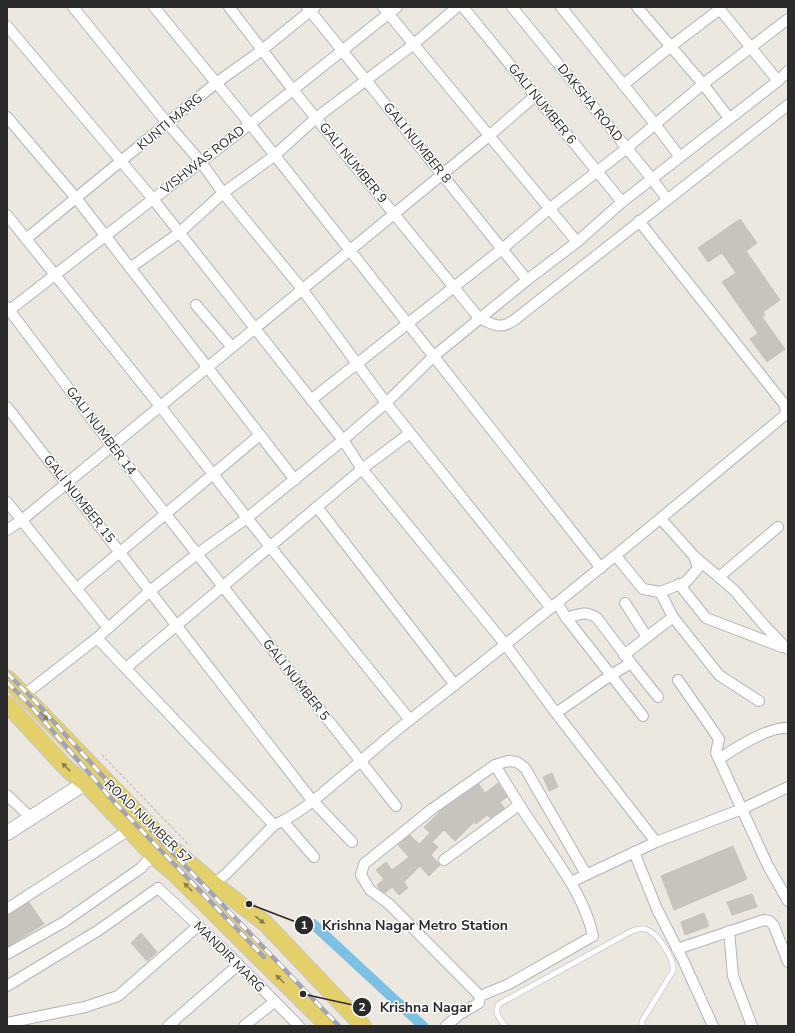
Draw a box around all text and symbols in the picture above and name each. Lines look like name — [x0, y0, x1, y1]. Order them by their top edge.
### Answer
street label: GALI NUMBER 6 — [504, 60, 580, 148]
street label: DAKSHA ROAD — [553, 60, 627, 146]
street label: KUNTI MARG — [133, 89, 207, 155]
street label: GALI NUMBER 8 — [379, 99, 455, 187]
street label: GALI NUMBER 9 — [315, 119, 391, 207]
street label: VISHWAS ROAD — [156, 121, 249, 199]
street label: GALI NUMBER 14 — [62, 383, 140, 479]
street label: GALI NUMBER 15 — [39, 451, 119, 547]
street label: GALI NUMBER 5 — [258, 635, 334, 725]
one-way arrow — [39, 711, 49, 721]
one-way arrow — [61, 762, 71, 772]
street label: ROAD NUMBER 57 — [100, 776, 196, 868]
one-way arrow — [183, 882, 193, 892]
callout: Krishna Nagar Metro Station — [294, 912, 516, 938]
one-way arrow — [255, 916, 266, 924]
text: Krishna Nagar Metro Station — [322, 916, 508, 935]
street label: MANDIR MARG — [189, 917, 269, 997]
text: 1 — [300, 917, 308, 933]
one-way arrow — [275, 974, 285, 984]
callout: Krishna Nagar — [352, 994, 480, 1020]
text: Krishna Nagar — [380, 998, 473, 1017]
text: 2 — [358, 999, 366, 1015]

